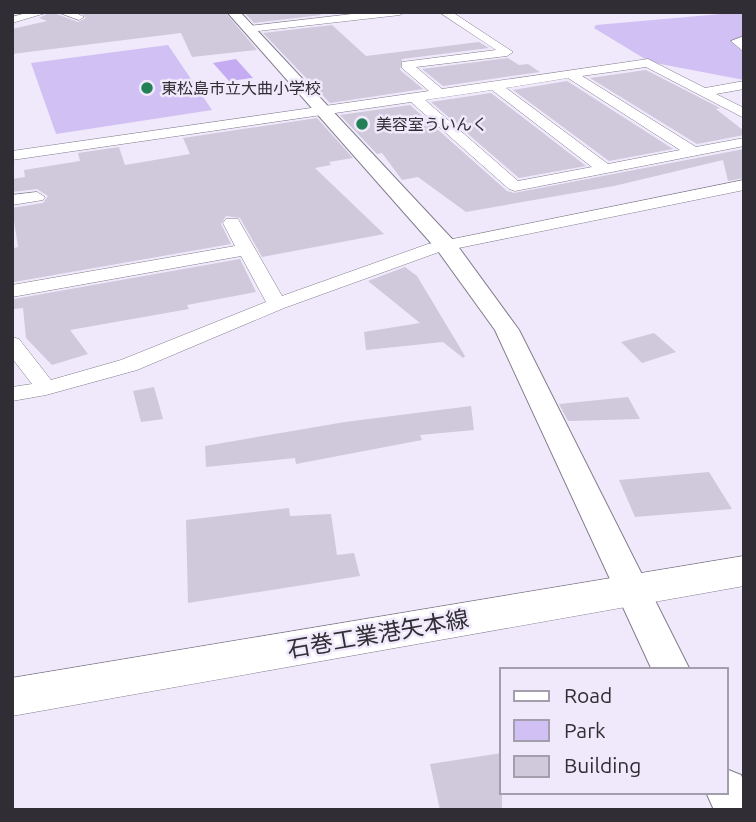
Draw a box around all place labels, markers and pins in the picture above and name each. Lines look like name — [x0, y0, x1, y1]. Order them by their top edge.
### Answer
place label: 東松島市立大曲小学校 — [161, 79, 321, 97]
marker: 東松島市立大曲小学校 — [139, 80, 155, 96]
place label: 美容室ういんく — [376, 115, 488, 133]
marker: 美容室ういんく — [354, 116, 370, 132]

